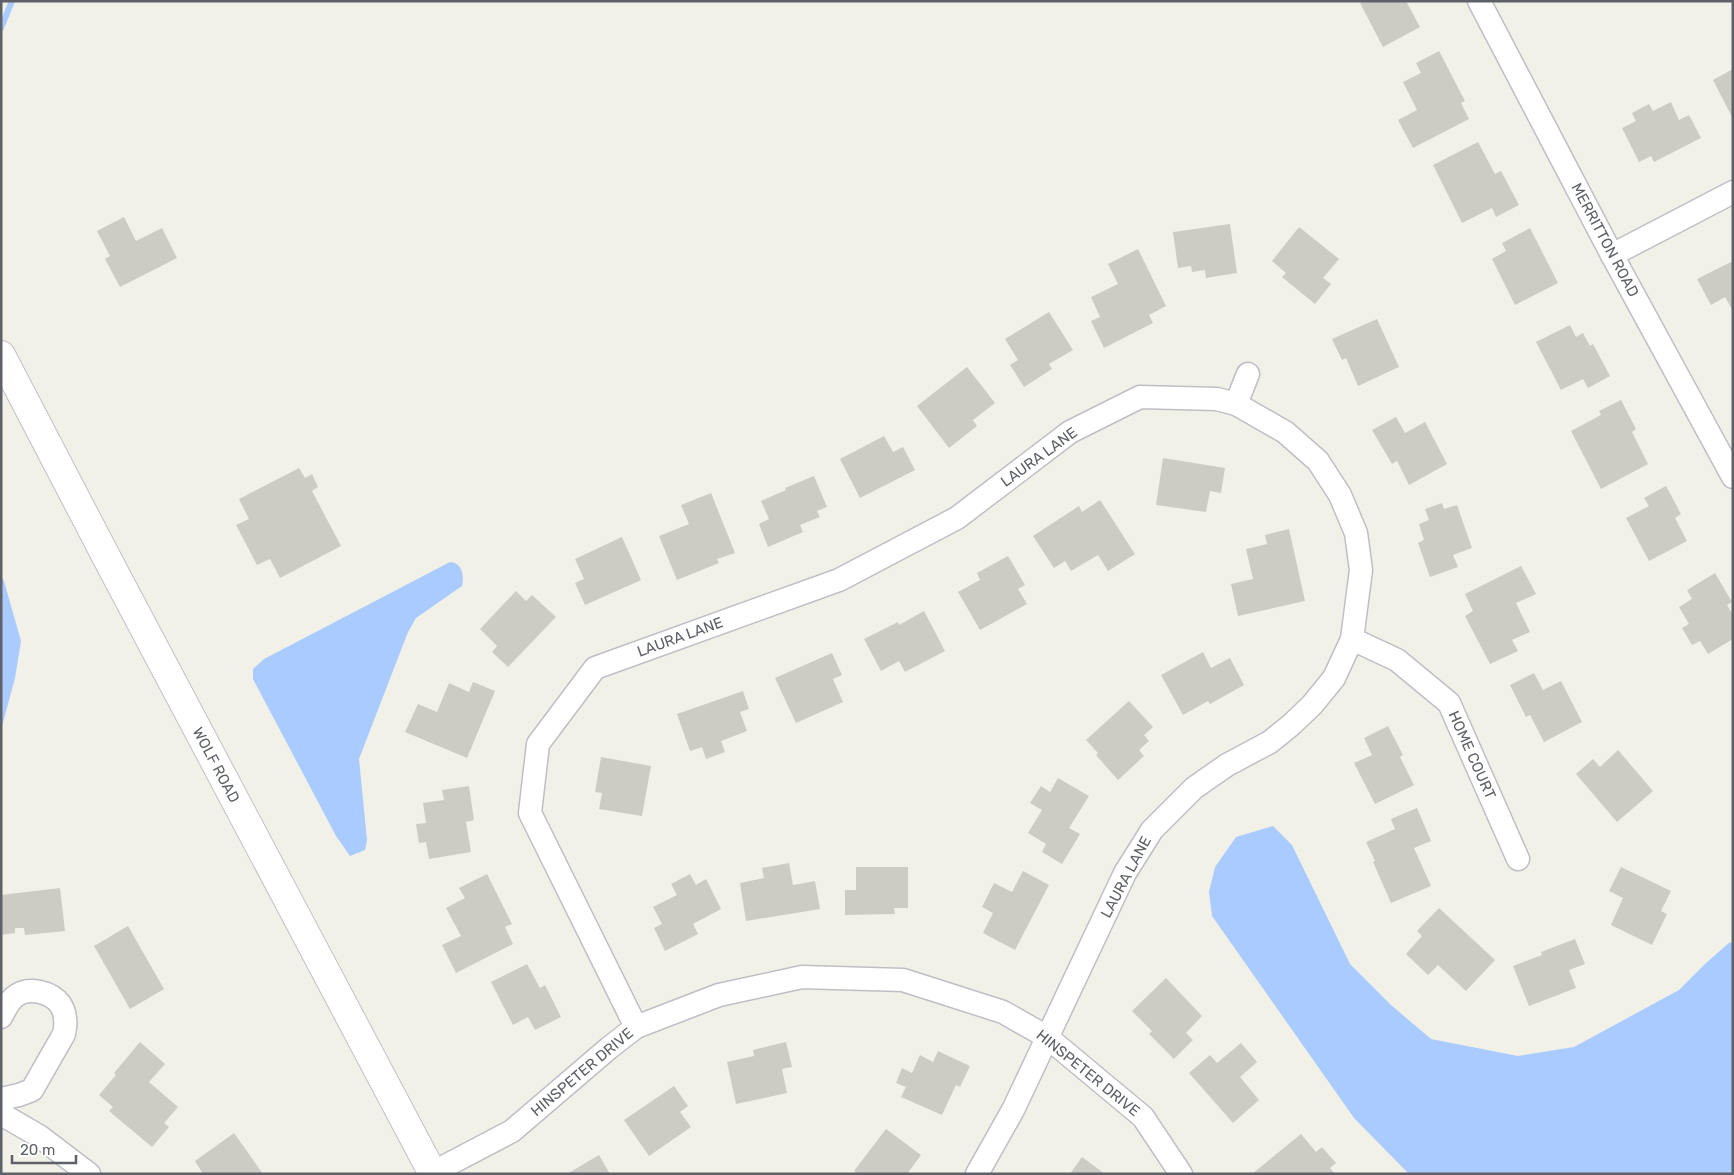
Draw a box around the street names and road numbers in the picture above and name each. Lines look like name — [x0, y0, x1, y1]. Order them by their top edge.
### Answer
street label: MERRITTON ROAD — [1567, 180, 1643, 300]
street label: LAURA LANE — [997, 423, 1081, 491]
street label: LAURA LANE — [635, 613, 725, 661]
street label: HOME COURT — [1445, 708, 1500, 802]
street label: WOLF ROAD — [189, 724, 243, 806]
street label: LAURA LANE — [1097, 833, 1155, 921]
street label: HINSPETER DRIVE — [527, 1024, 637, 1120]
street label: HINSPETER DRIVE — [1033, 1026, 1143, 1120]

